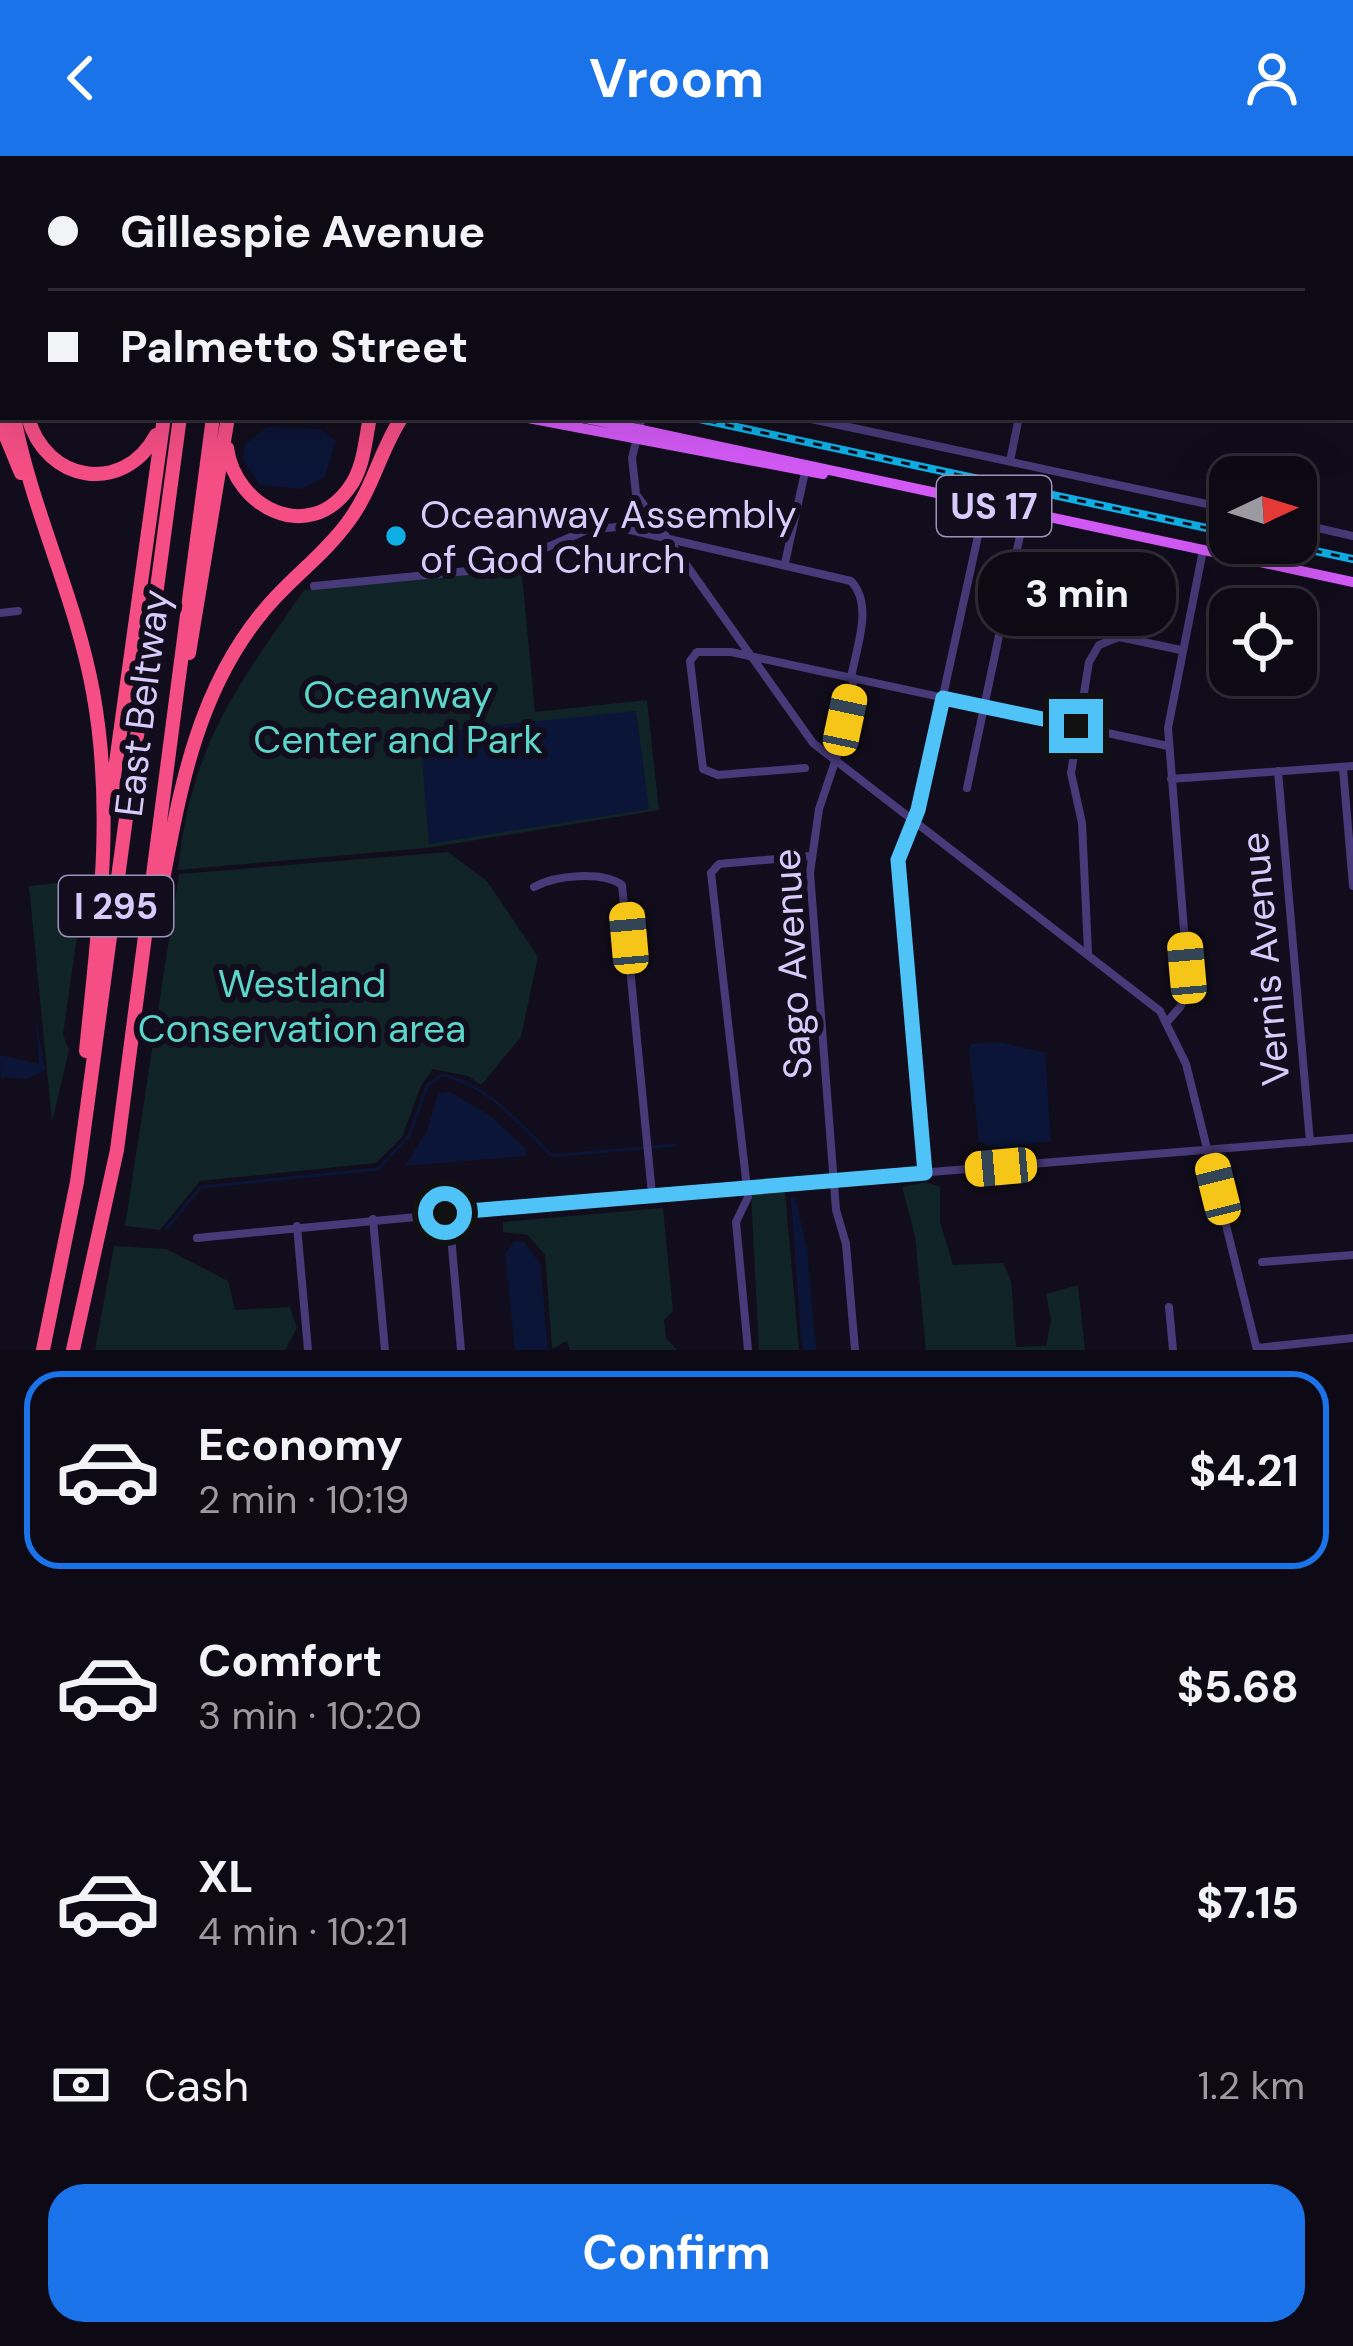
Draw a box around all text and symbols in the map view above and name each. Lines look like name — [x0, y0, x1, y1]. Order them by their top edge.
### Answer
text: Vroom — [589, 43, 764, 114]
icon: back — [48, 45, 114, 111]
icon: person — [1239, 45, 1305, 111]
text: Gillespie Avenue — [120, 202, 485, 261]
text: Palmetto Street — [120, 317, 468, 376]
north arrow — [1209, 456, 1317, 564]
map controls — [1209, 456, 1317, 696]
road number: US 17 — [937, 476, 1051, 536]
place label: Oceanway Assembly of God Church — [420, 489, 797, 585]
marker: Oceanway Assembly of God Church — [383, 523, 409, 549]
callout: 3 min — [977, 552, 1175, 636]
text: 3 min — [1025, 568, 1129, 619]
street label: East Beltway — [103, 586, 181, 820]
button: locate — [1209, 588, 1317, 696]
park label: Oceanway Center and Park — [253, 669, 543, 765]
car — [820, 681, 870, 759]
route end — [1049, 699, 1103, 753]
street label: Vernis Avenue — [1229, 830, 1301, 1088]
street label: Sago Avenue — [760, 847, 824, 1081]
road number: I 295 — [59, 876, 173, 936]
car — [608, 901, 650, 975]
car — [1166, 931, 1208, 1005]
park label: Westland Conservation area — [138, 958, 466, 1054]
car — [964, 1146, 1038, 1188]
car — [1192, 1150, 1244, 1228]
route start — [418, 1186, 472, 1240]
text: Economy — [198, 1415, 403, 1474]
icon: car — [54, 1416, 162, 1524]
text: $4.21 — [1189, 1441, 1299, 1500]
text: 2 min · 10:19 — [198, 1474, 409, 1525]
text: Comfort — [198, 1631, 382, 1690]
icon: car — [54, 1632, 162, 1740]
text: $5.68 — [1177, 1657, 1299, 1716]
text: 3 min · 10:20 — [198, 1690, 422, 1741]
text: XL — [198, 1847, 253, 1906]
icon: car — [54, 1848, 162, 1956]
text: $7.15 — [1196, 1873, 1299, 1932]
text: 4 min · 10:21 — [198, 1906, 408, 1957]
icon: cash — [48, 2052, 114, 2118]
text: Cash — [144, 2056, 249, 2115]
text: 1.2 km — [1198, 2060, 1305, 2111]
button: Confirm — [48, 2184, 1305, 2322]

